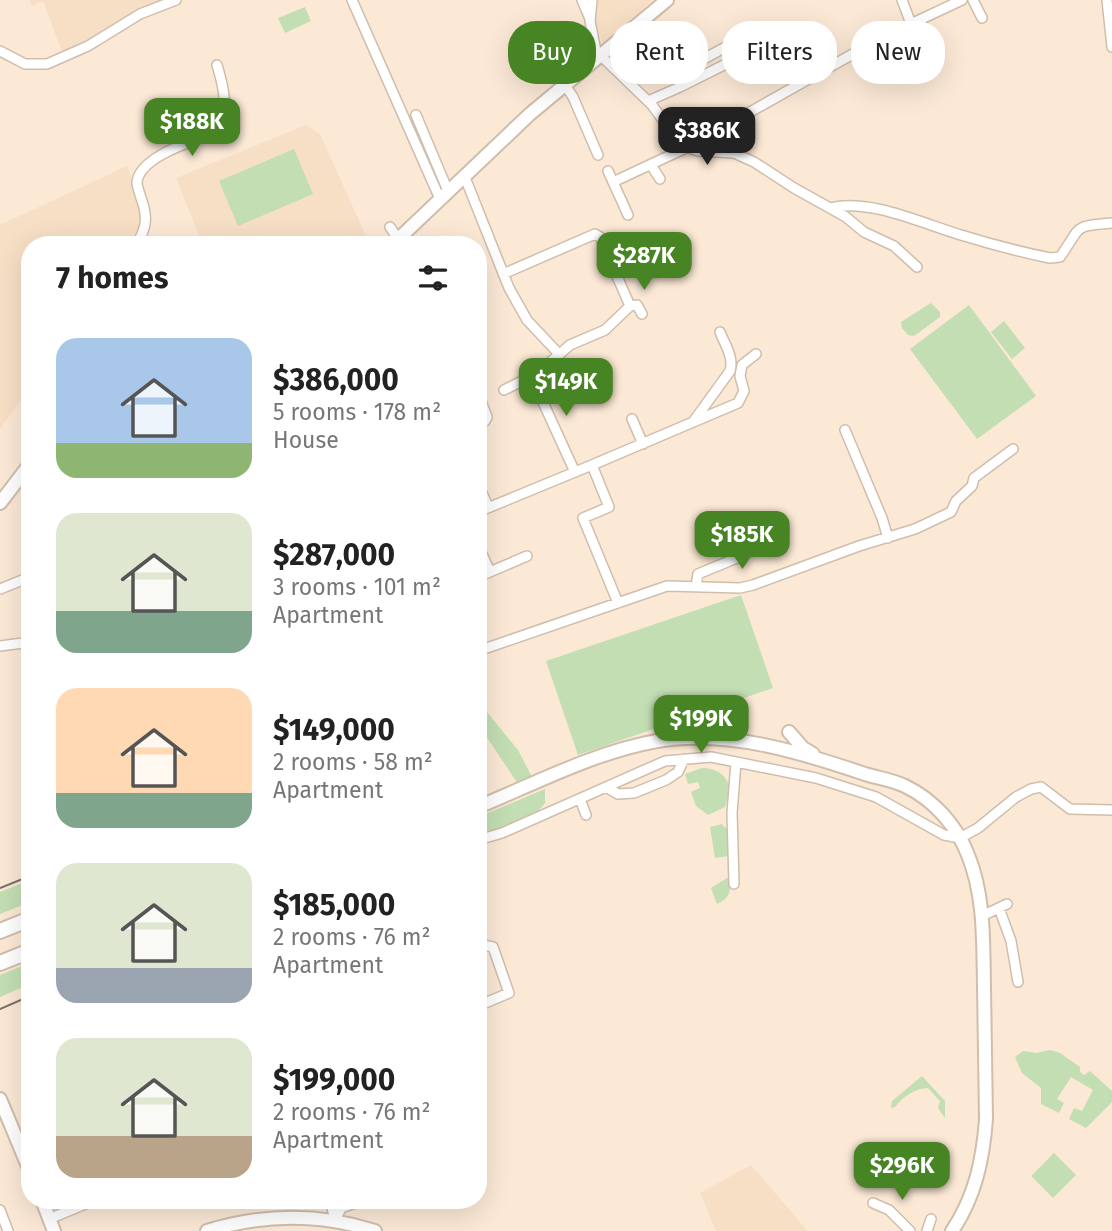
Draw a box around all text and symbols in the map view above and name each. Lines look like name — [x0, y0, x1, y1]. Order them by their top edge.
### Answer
chip: Buy — [508, 21, 596, 84]
chip: Rent — [610, 21, 708, 84]
chip: Filters — [722, 21, 837, 84]
chip: New — [851, 21, 945, 84]
pin: $188K — [143, 99, 241, 158]
text: $188K — [160, 107, 224, 135]
pin: $386K — [658, 108, 756, 167]
text: $386K — [674, 116, 740, 144]
pin: $287K — [595, 232, 693, 292]
text: $287K — [613, 241, 675, 269]
icon: filters — [414, 259, 452, 297]
text: 7 homes — [56, 260, 168, 296]
pin: $149K — [517, 358, 615, 418]
text: $386,000 — [273, 362, 399, 398]
icon: home — [112, 366, 196, 450]
text: $149K — [535, 367, 597, 395]
text: 5 rooms · 178 m² — [273, 398, 441, 426]
text: House — [273, 426, 339, 454]
pin: $185K — [693, 512, 791, 571]
text: $185K — [711, 520, 773, 548]
text: $287,000 — [273, 537, 395, 573]
icon: home — [112, 541, 196, 625]
text: 3 rooms · 101 m² — [273, 573, 441, 601]
text: Apartment — [273, 601, 383, 629]
pin: $199K — [652, 696, 750, 755]
text: $199K — [670, 704, 732, 732]
text: $149,000 — [273, 712, 395, 748]
icon: home — [112, 716, 196, 800]
text: 2 rooms · 58 m² — [273, 748, 433, 776]
text: Apartment — [273, 776, 383, 804]
text: $185,000 — [273, 887, 395, 923]
icon: home — [112, 891, 196, 975]
text: 2 rooms · 76 m² — [273, 923, 431, 951]
text: Apartment — [273, 951, 383, 979]
text: $199,000 — [273, 1062, 395, 1098]
icon: home — [112, 1066, 196, 1150]
text: 2 rooms · 76 m² — [273, 1098, 431, 1126]
text: Apartment — [273, 1126, 383, 1154]
pin: $296K — [853, 1142, 951, 1202]
text: $296K — [870, 1151, 934, 1179]

